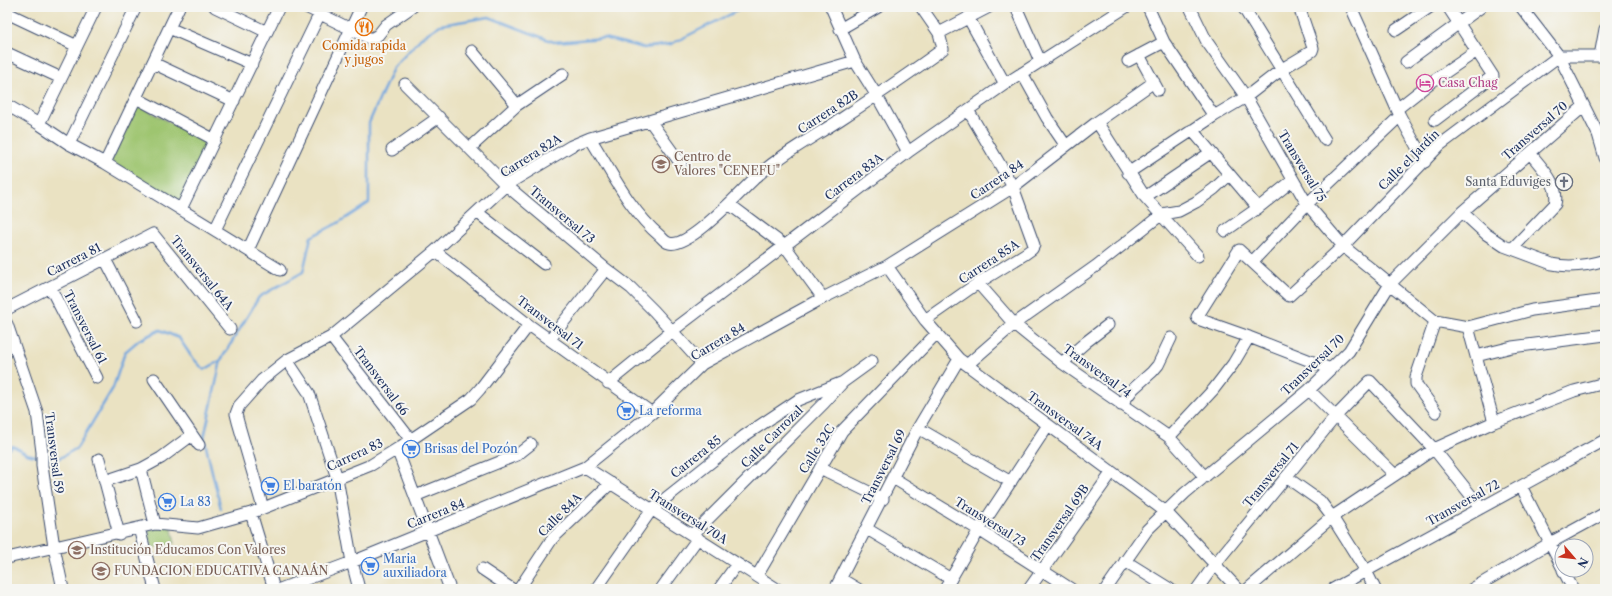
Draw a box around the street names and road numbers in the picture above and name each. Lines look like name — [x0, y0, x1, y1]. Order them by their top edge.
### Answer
street label: Carrera 82B — [795, 86, 861, 137]
street label: Transversal 70 — [1499, 98, 1571, 163]
street label: Calle el Jardín — [1375, 126, 1443, 193]
street label: Transversal 75 — [1275, 127, 1330, 204]
street label: Carrera 82A — [497, 130, 565, 180]
street label: Carrera 83A — [822, 149, 887, 203]
street label: Carrera 84 — [967, 156, 1026, 203]
street label: Transversal 73 — [526, 183, 598, 246]
street label: Transversal 64A — [168, 232, 238, 314]
street label: Carrera 85A — [956, 236, 1023, 287]
street label: Carrera 81 — [44, 240, 103, 280]
street label: Transversal 61 — [60, 287, 110, 366]
street label: Transversal 71 — [514, 293, 587, 352]
street label: Carrera 84 — [688, 319, 748, 364]
street label: Transversal 70 — [1278, 331, 1347, 399]
street label: Transversal 74 — [1060, 341, 1135, 400]
street label: Transversal 66 — [351, 343, 412, 418]
street label: Transversal 74A — [1024, 388, 1107, 454]
street label: Calle Carrozal — [737, 402, 806, 471]
street label: Transversal 59 — [42, 411, 67, 495]
street label: Calle 32C — [796, 421, 838, 476]
street label: Transversal 69 — [858, 427, 909, 507]
street label: Carrera 85 — [667, 432, 724, 481]
street label: Carrera 83 — [324, 435, 385, 474]
street label: Transversal 71 — [1240, 439, 1301, 510]
street label: Transversal 72 — [1424, 476, 1502, 529]
street label: Transversal 69B — [1027, 481, 1092, 564]
street label: Transversal 70A — [646, 486, 732, 548]
street label: Calle 84A — [535, 489, 585, 540]
street label: Transversal 73 — [952, 494, 1029, 549]
street label: Carrera 84 — [405, 495, 467, 532]

